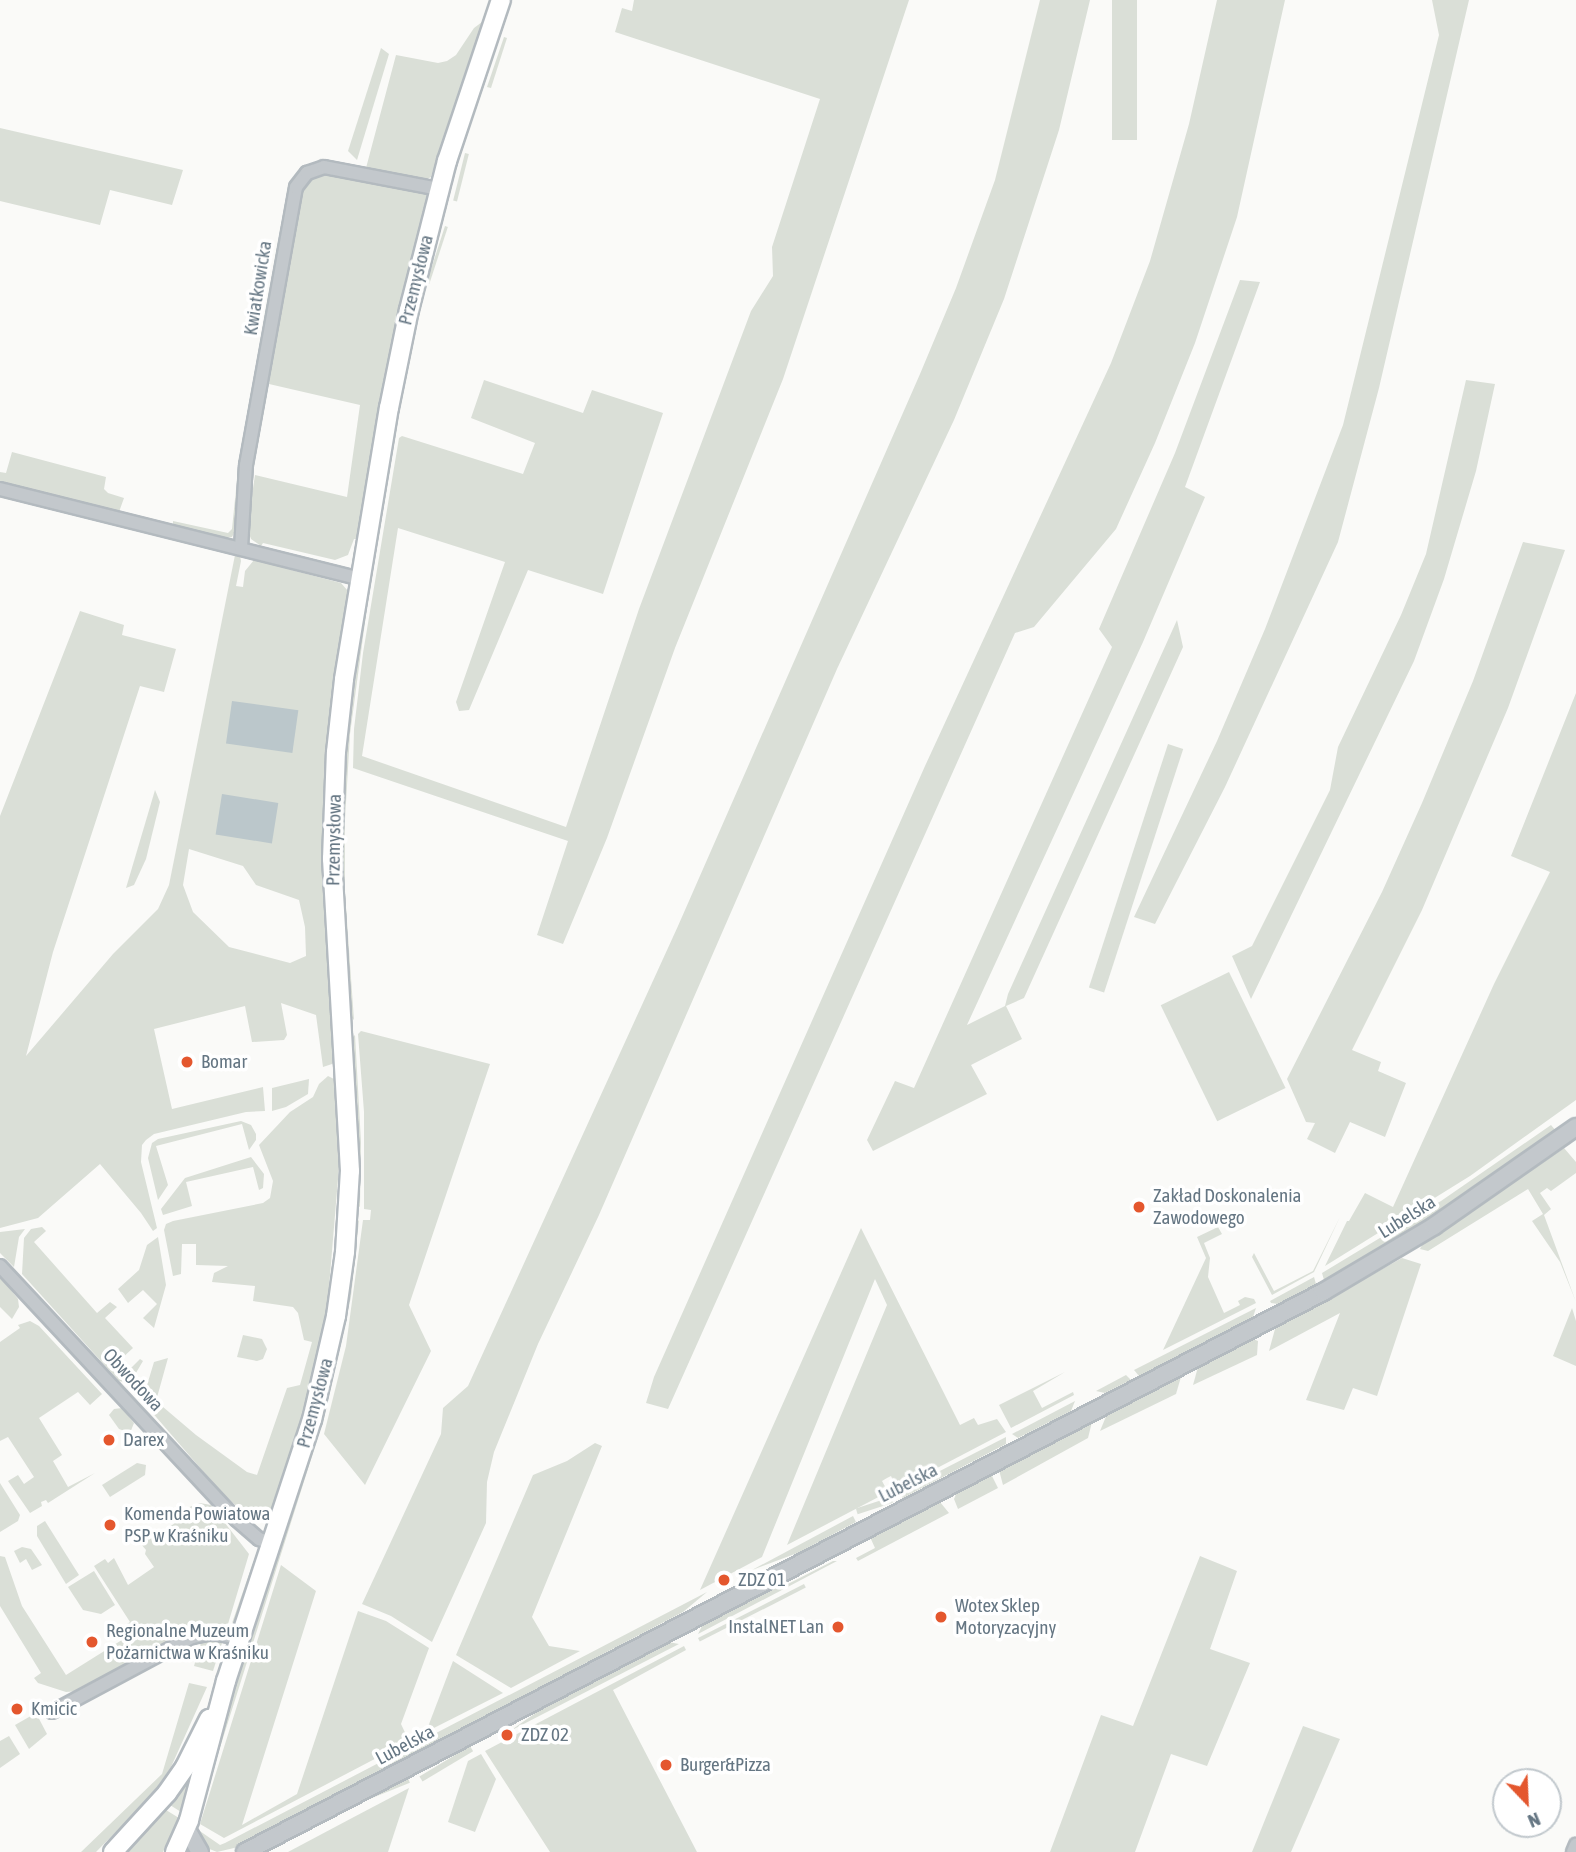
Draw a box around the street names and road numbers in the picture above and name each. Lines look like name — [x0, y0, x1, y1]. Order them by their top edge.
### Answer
street label: Przemysłowa — [394, 233, 438, 327]
street label: Kwiatkowicka — [239, 239, 277, 337]
street label: Przemysłowa — [322, 794, 346, 886]
street label: Lubelska — [1374, 1191, 1440, 1243]
street label: Obwodowa — [98, 1344, 168, 1416]
street label: Przemysłowa — [292, 1356, 338, 1450]
street label: Lubelska — [875, 1459, 941, 1507]
street label: Lubelska — [372, 1720, 438, 1770]

